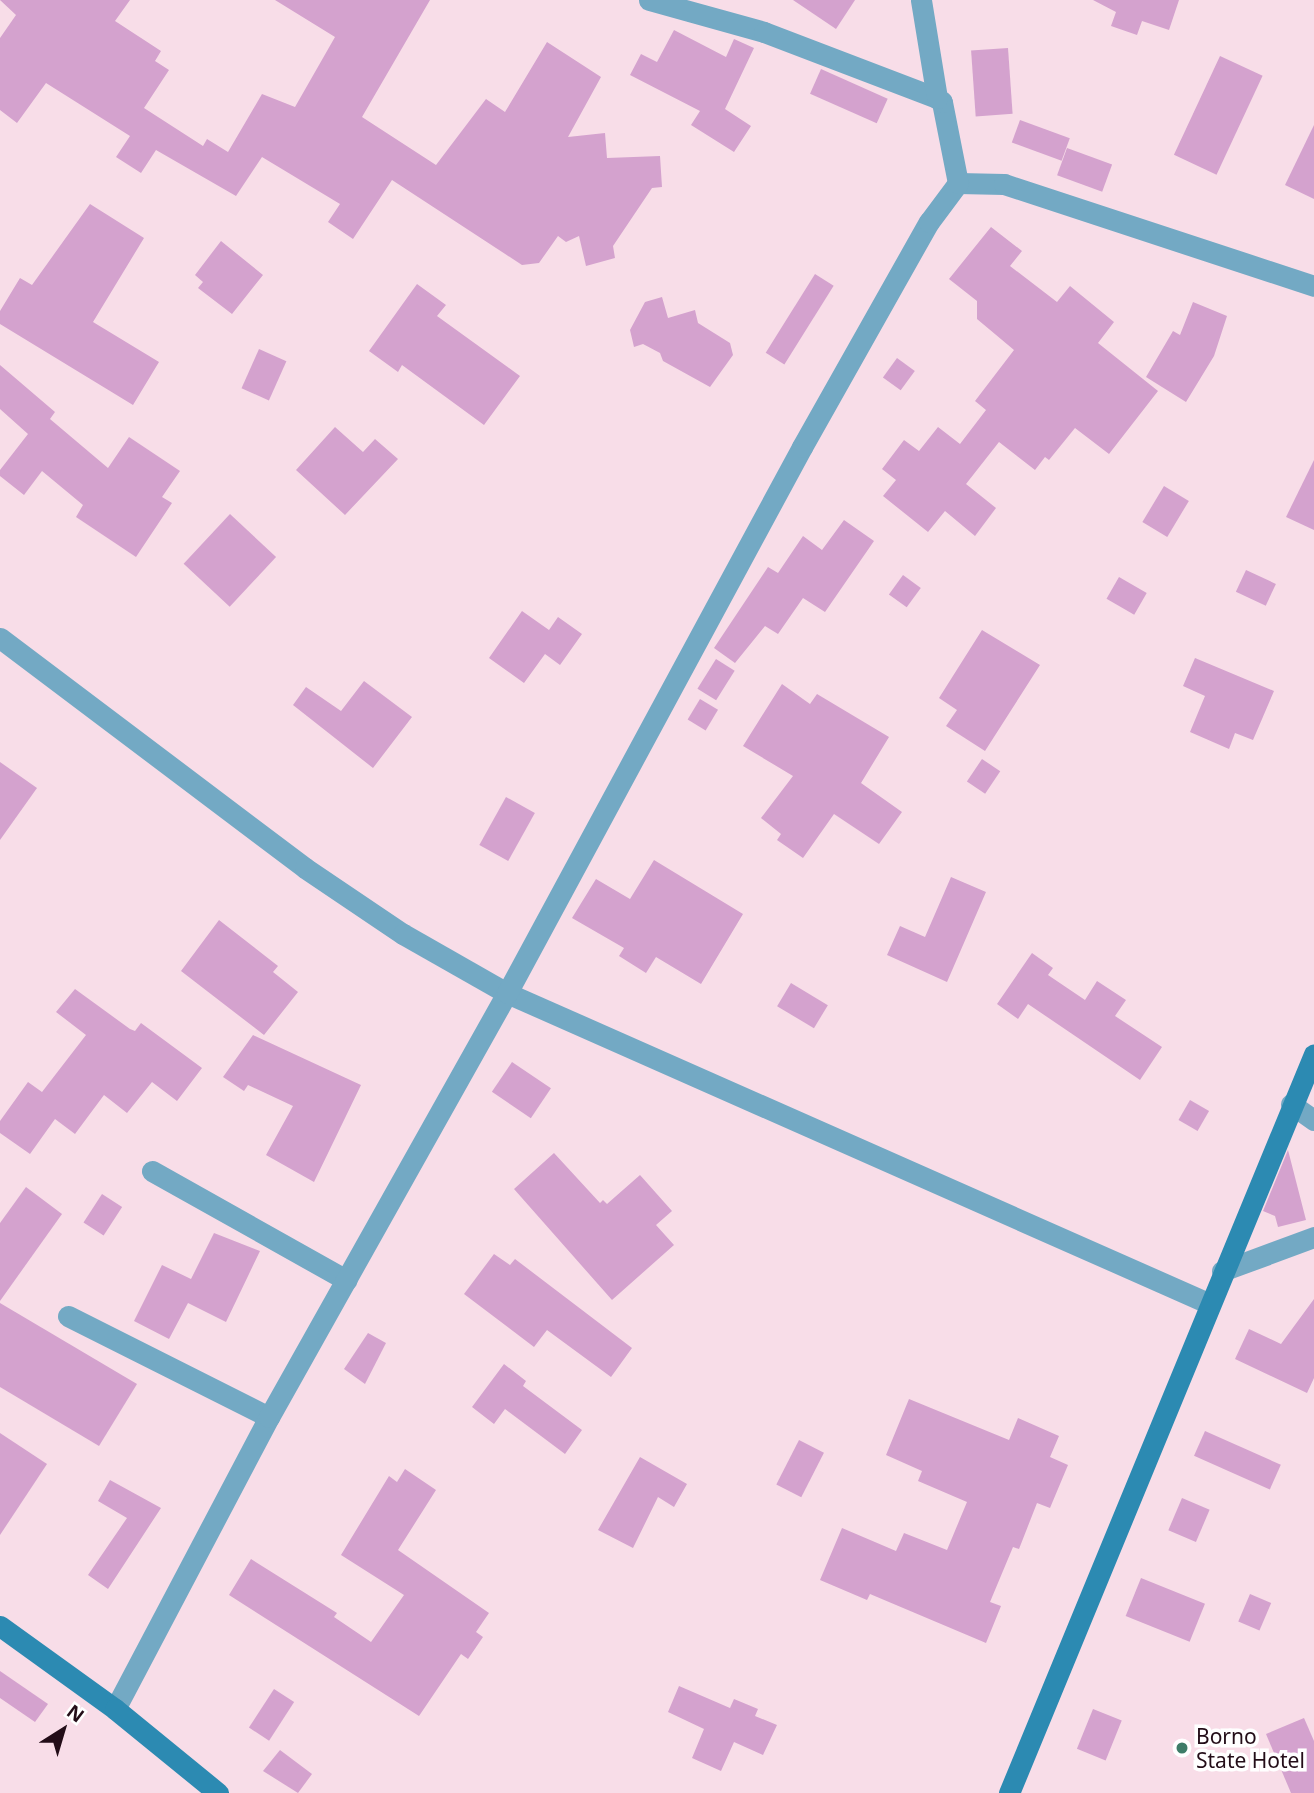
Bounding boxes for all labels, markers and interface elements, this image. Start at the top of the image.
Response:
north arrow [28,1695,98,1765]
text: N [62,1698,90,1728]
place label: Borno State Hotel [1196,1723,1305,1773]
marker: Borno State Hotel [1174,1740,1190,1756]

